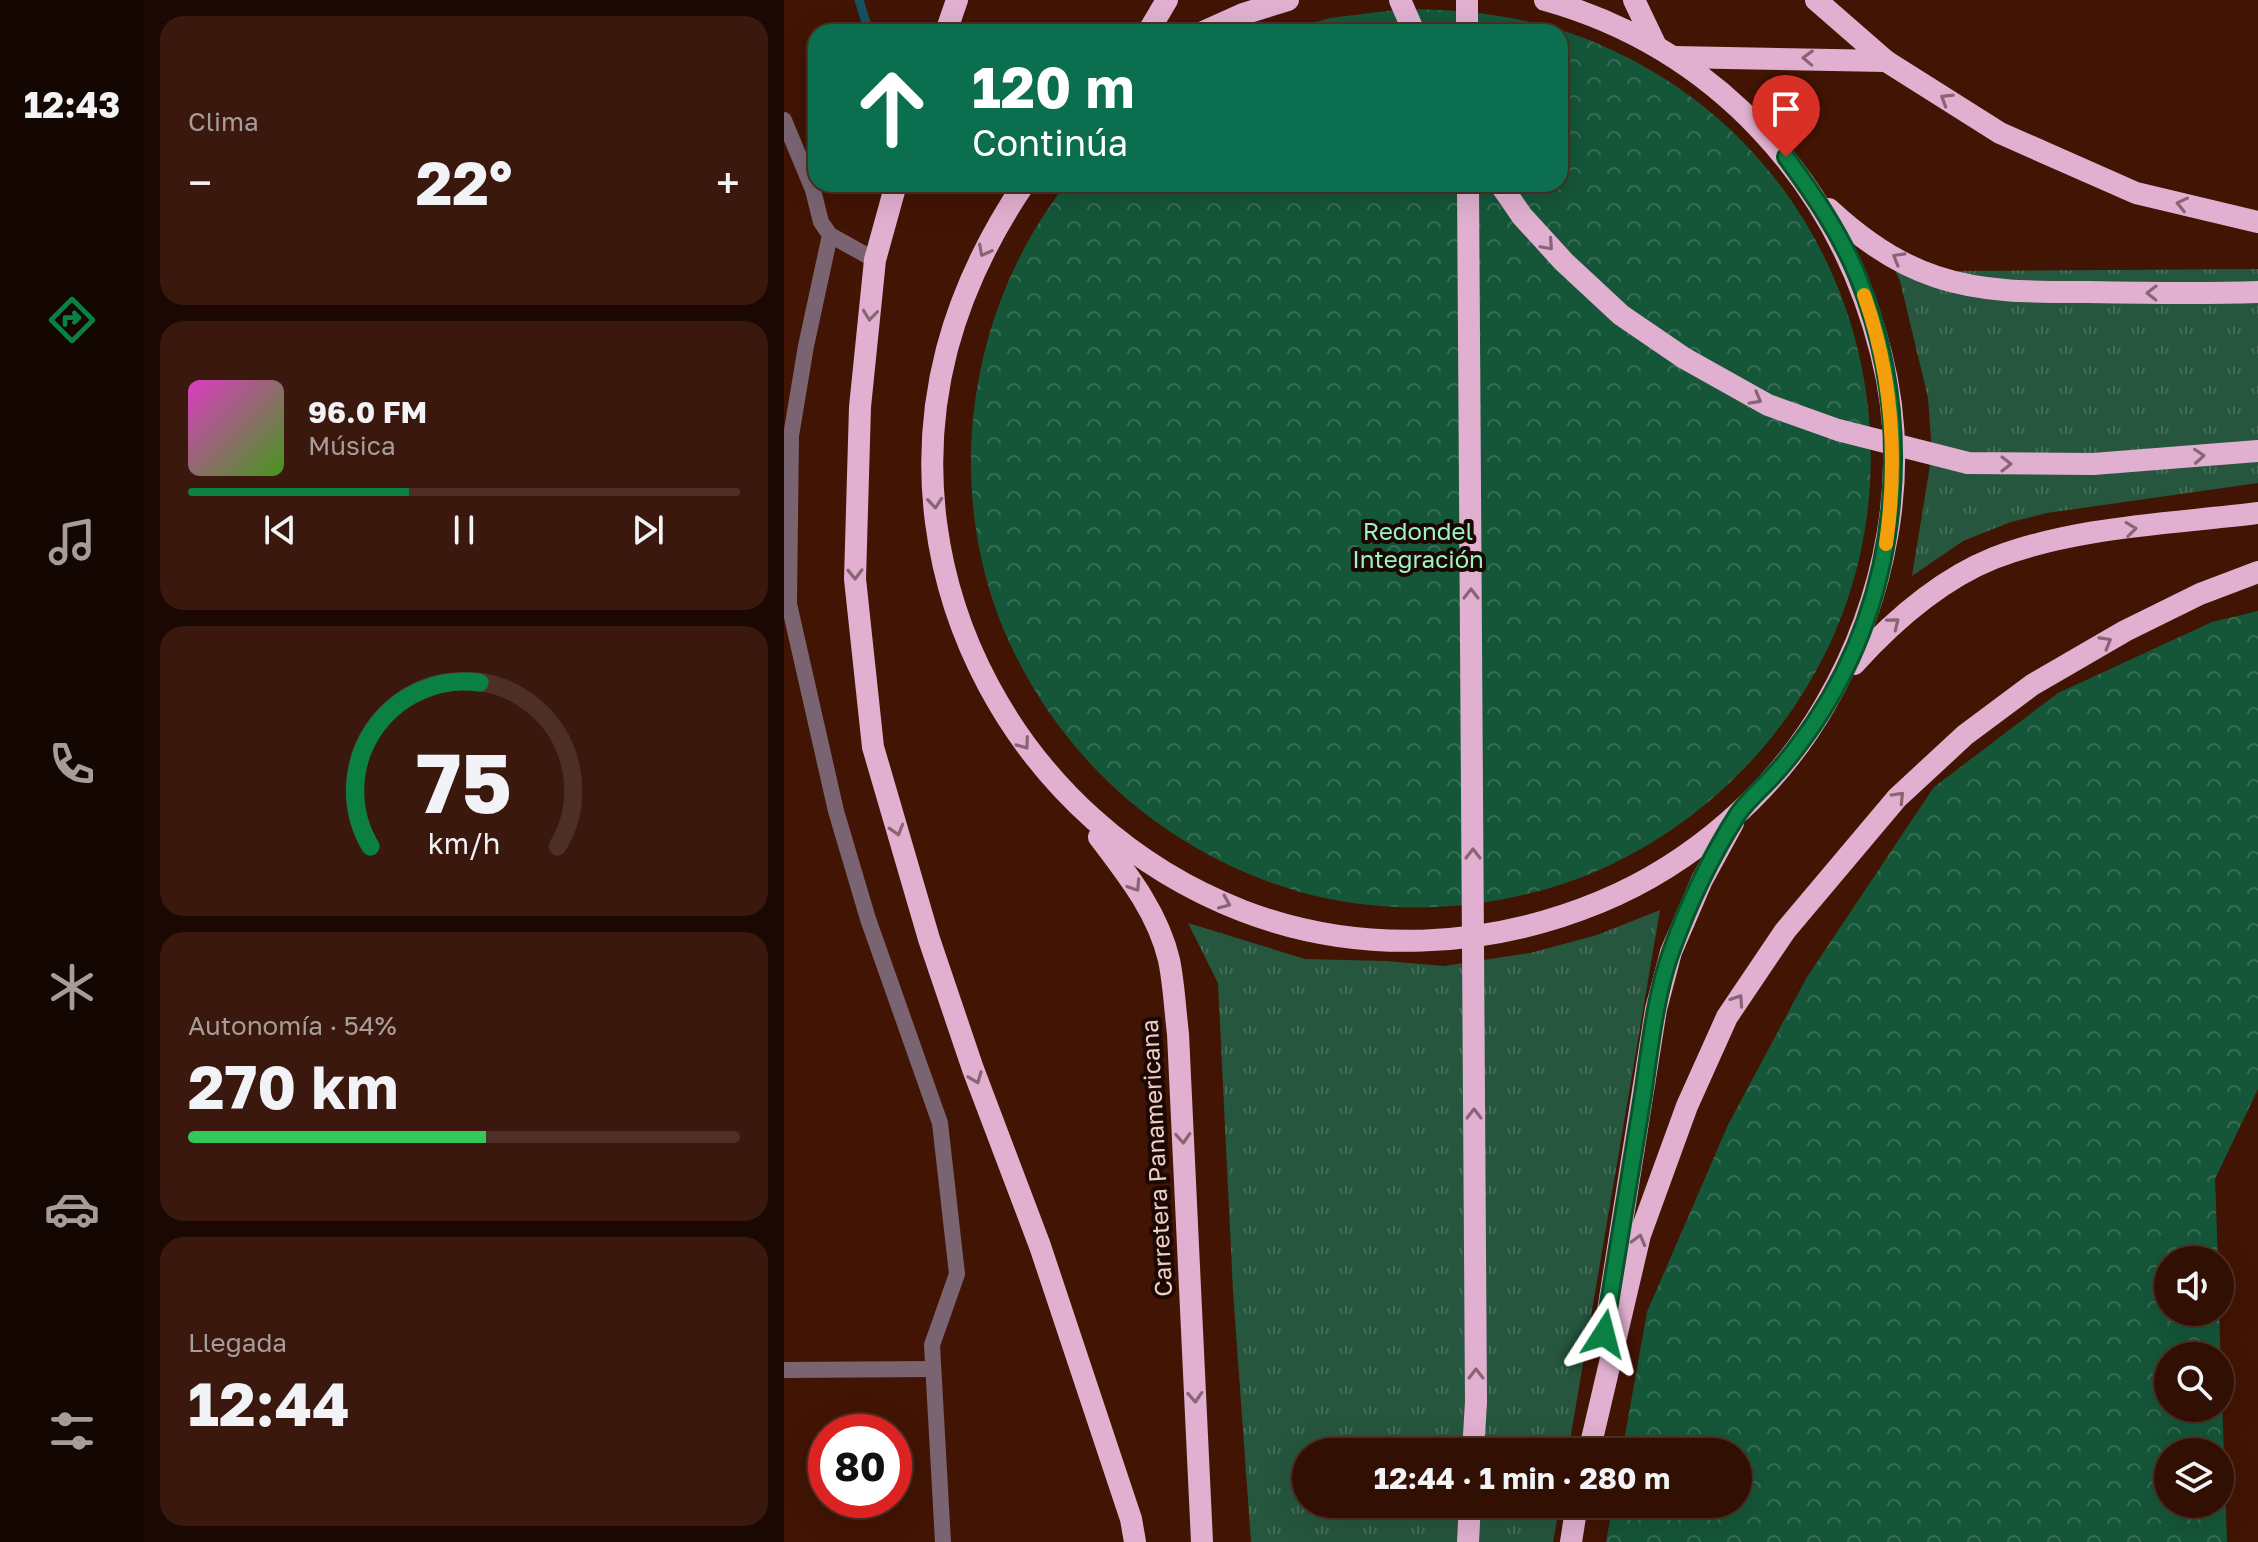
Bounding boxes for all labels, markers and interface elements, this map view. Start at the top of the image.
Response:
one-way arrow [1801,50,1814,67]
text: 120 m [972,53,1134,120]
icon: ahead [840,56,944,160]
pin [1752,75,1820,157]
text: 12:43 [24,83,120,126]
icon: arrive [1764,87,1808,131]
one-way arrow [1940,94,1955,109]
text: Clima [188,106,259,137]
text: Continúa [972,121,1128,164]
text: 22° [416,146,512,218]
text: − [188,156,212,209]
text: + [716,156,740,209]
one-way arrow [2176,196,2190,213]
one-way arrow [1539,236,1553,251]
one-way arrow [978,242,993,257]
one-way arrow [1892,252,1907,268]
one-way arrow [2145,285,2158,302]
icon: directions [44,292,100,348]
one-way arrow [861,309,878,322]
one-way arrow [1748,389,1763,404]
text: 96.0 FM [308,394,427,430]
text: Música [308,430,396,461]
one-way arrow [2193,448,2206,465]
one-way arrow [2000,455,2013,472]
one-way arrow [926,497,943,510]
icon: previous [258,508,302,552]
icon: pause [442,508,486,552]
icon: next [626,508,670,552]
icon: music [44,514,100,570]
park label: Redondel Integración [1352,516,1484,573]
one-way arrow [2124,520,2137,537]
one-way arrow [847,568,864,581]
one-way arrow [1462,587,1480,600]
one-way arrow [1885,619,1900,633]
one-way arrow [2097,636,2112,651]
text: 75 [416,731,512,831]
one-way arrow [1014,735,1029,749]
icon: phone [44,736,100,792]
one-way arrow [1890,792,1904,806]
one-way arrow [888,822,904,836]
text: km/h [428,826,500,860]
one-way arrow [1464,847,1482,860]
one-way arrow [1125,878,1140,892]
one-way arrow [1217,894,1231,910]
icon: climate [44,959,100,1015]
one-way arrow [1728,995,1743,1009]
text: Autonomía · 54% [188,1010,396,1041]
street label: Carretera Panamericana [1134,1019,1177,1298]
text: 270 km [188,1050,399,1122]
one-way arrow [966,1070,983,1084]
one-way arrow [1465,1107,1483,1120]
one-way arrow [1174,1132,1191,1145]
icon: car [44,1181,100,1237]
one-way arrow [1630,1233,1647,1247]
map controls [2154,1246,2234,1518]
button: sound [2154,1246,2234,1326]
position arrow [1562,1292,1646,1376]
text: Llegada [188,1327,287,1358]
button: search [2154,1342,2234,1422]
text: 12:44 [188,1367,350,1439]
one-way arrow [1467,1367,1485,1380]
one-way arrow [1186,1391,1203,1404]
icon: filters [44,1403,100,1459]
speed limit sign: 80 [808,1414,912,1518]
button: layers [2154,1438,2234,1518]
text: 12:44 · 1 min · 280 m [1374,1460,1670,1496]

